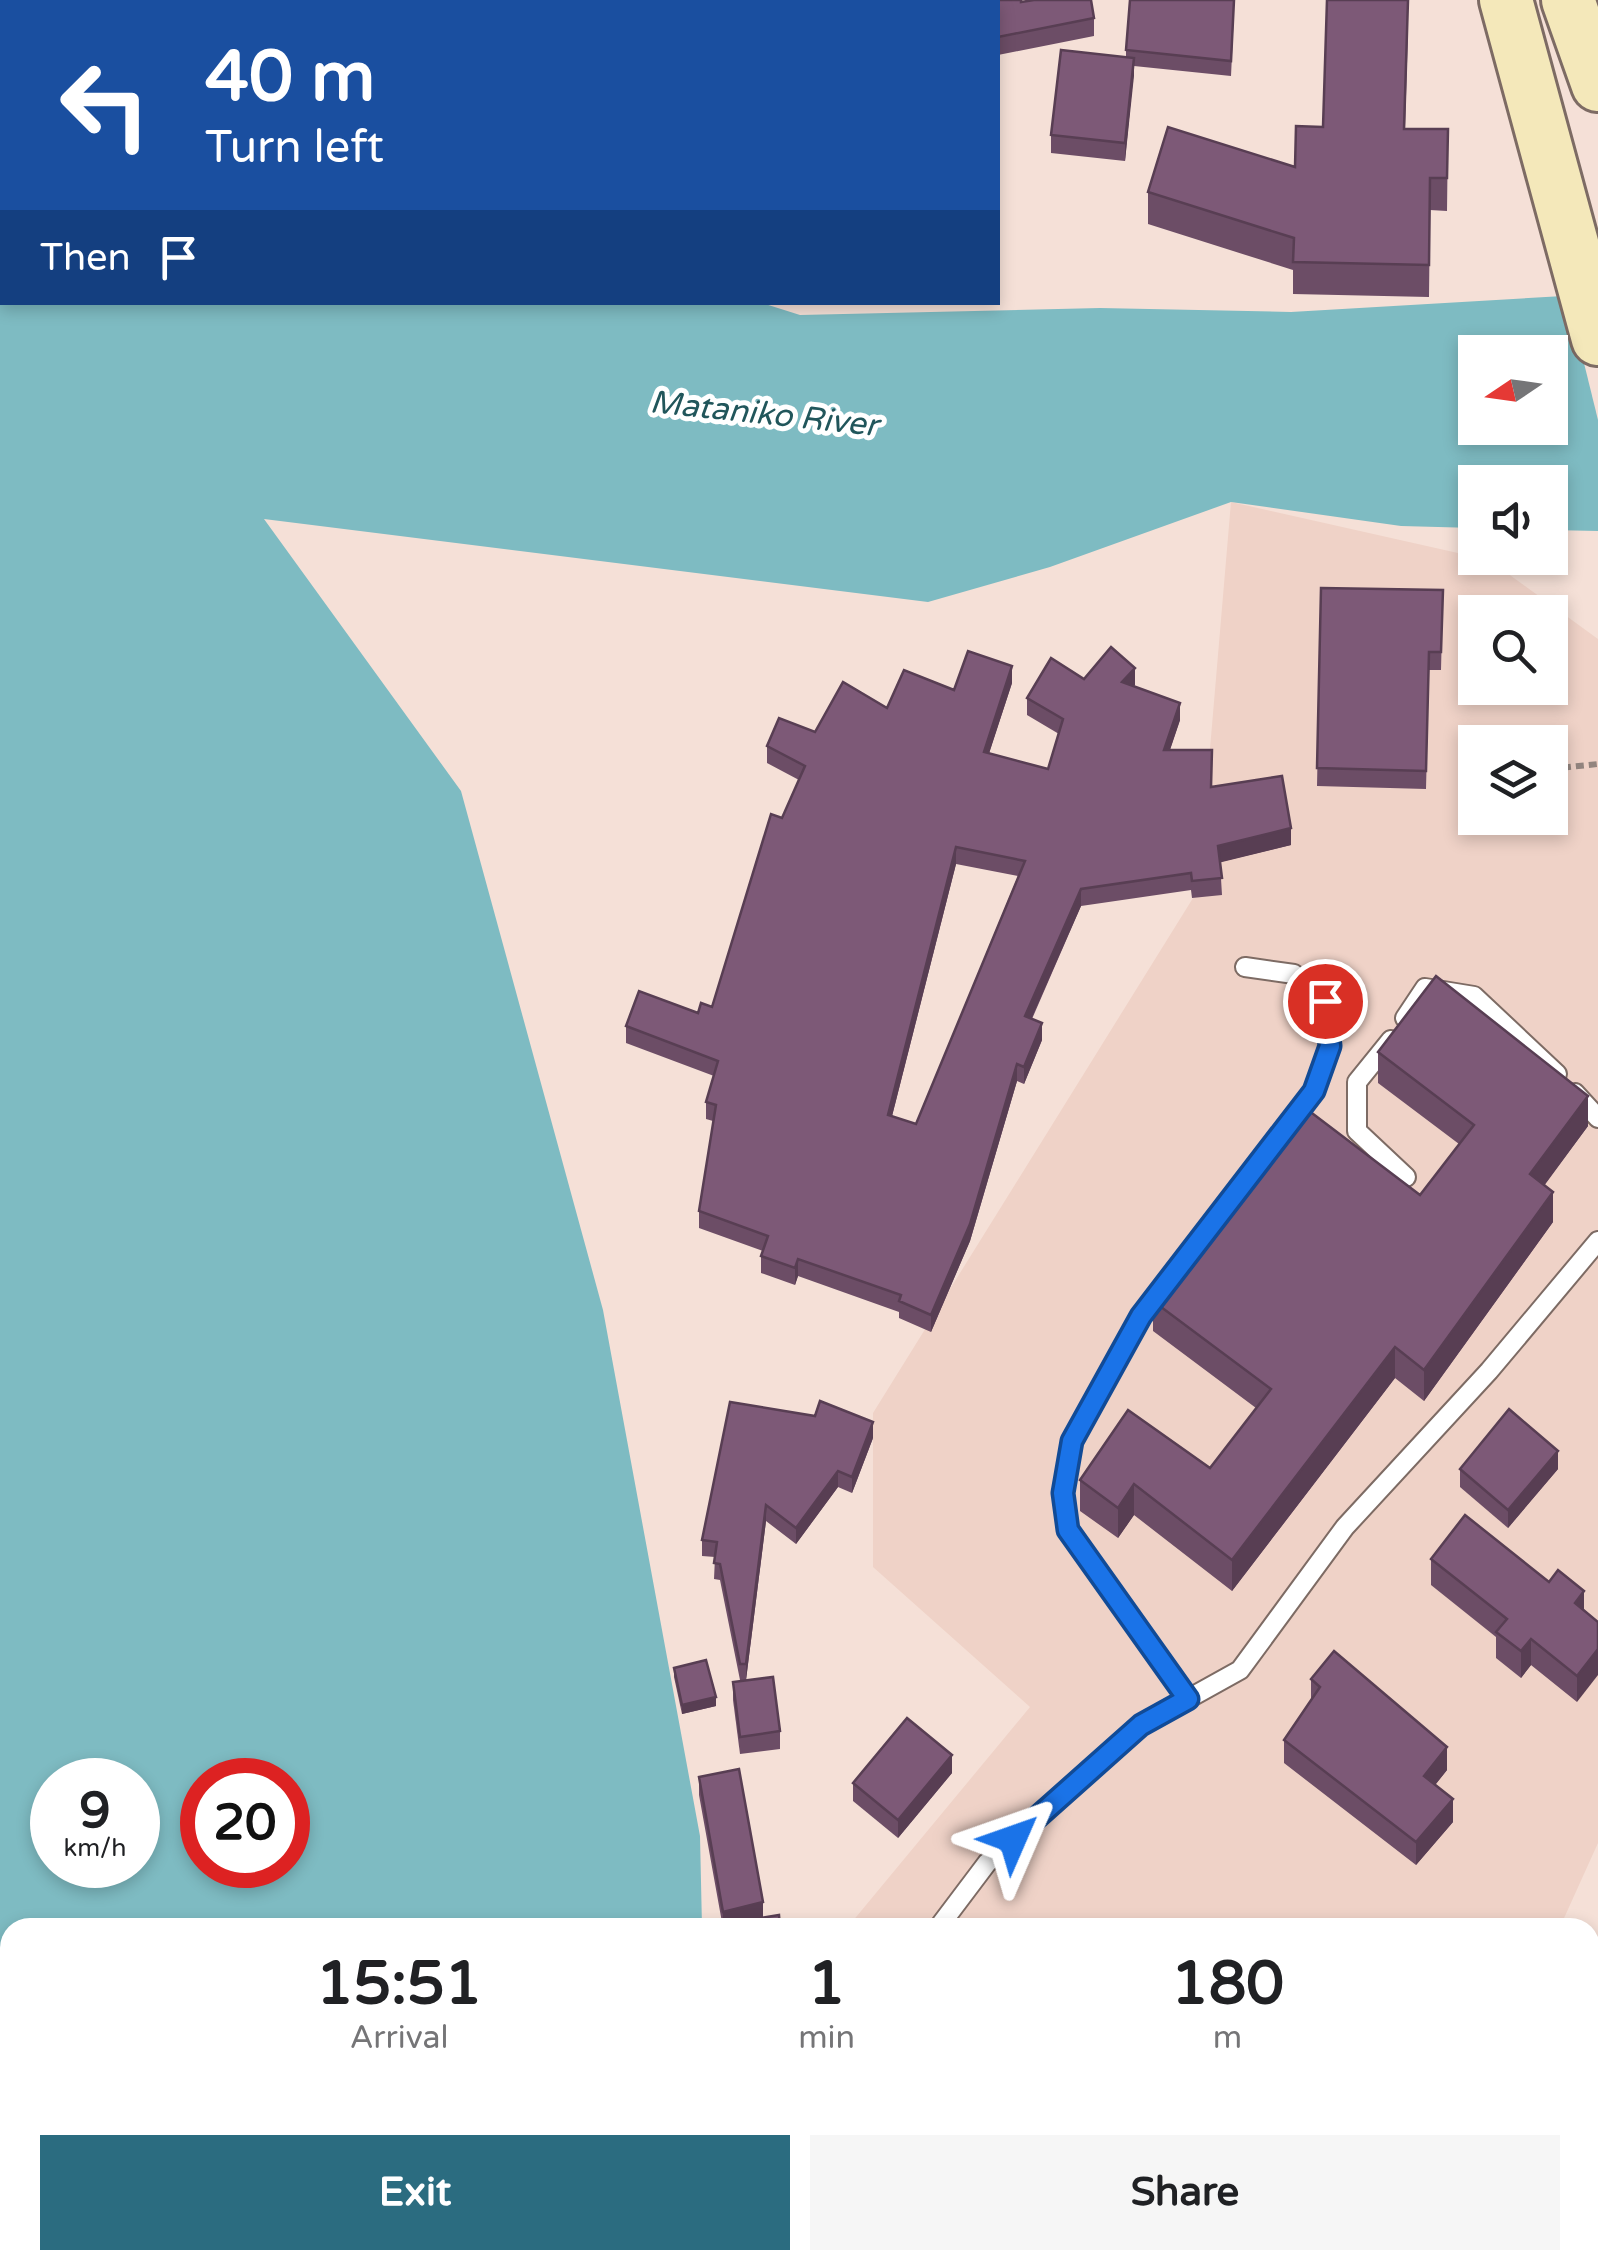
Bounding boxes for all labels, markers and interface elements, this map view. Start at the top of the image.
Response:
text: 40 m [205,36,375,120]
icon: left [40,40,170,170]
text: Turn left [205,121,384,175]
icon: arrive [151,230,206,285]
text: Then [40,235,131,281]
north arrow [1458,335,1568,445]
map controls [1458,335,1568,835]
water label: Mataniko River [648,383,884,445]
button: sound [1458,465,1568,575]
button: search [1458,595,1568,705]
button: layers [1458,725,1568,835]
pin [1283,959,1368,1044]
icon: arrive [1298,974,1353,1029]
speed limit sign: 20 [180,1758,310,1888]
text: 9 [79,1781,111,1841]
position arrow [961,1787,1065,1891]
text: km/h [64,1833,126,1863]
text: 15:51 [316,1948,482,2020]
text: 1 [808,1948,845,2020]
text: 180 [1171,1948,1284,2020]
text: Arrival [350,2019,449,2057]
text: min [798,2019,855,2057]
text: m [1213,2019,1242,2057]
button: Exit [40,2135,790,2250]
button: Share [810,2135,1560,2250]

